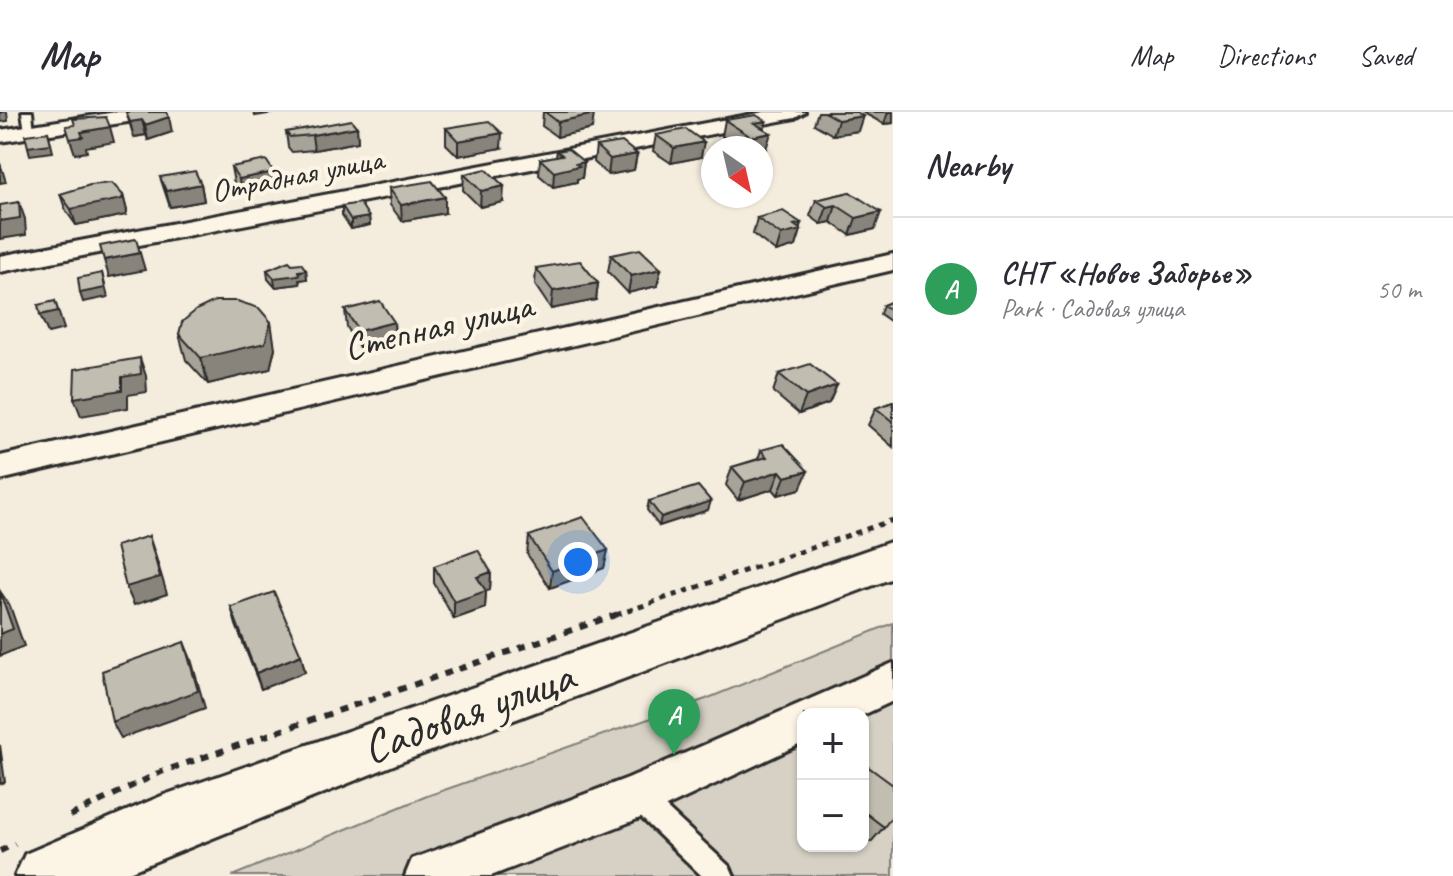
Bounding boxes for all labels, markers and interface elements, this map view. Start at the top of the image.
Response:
text: Map [40,32,99,79]
text: Map [1130,38,1173,73]
text: Directions [1217,38,1315,73]
text: Saved [1359,38,1413,73]
north arrow [701,136,773,208]
street label: Отрадная улица [208,138,389,212]
text: Nearby [925,143,1011,186]
text: СНТ «Новое Заборье» [1001,254,1252,292]
text: A [944,273,958,306]
text: 50 m [1377,273,1421,306]
street label: Степная улица [339,281,540,370]
text: Park · Садовая улица [1001,292,1184,325]
your location [558,542,598,582]
street label: Садовая улица [354,646,584,777]
pin: A [648,689,700,755]
map controls [797,708,869,852]
button: + [797,708,869,780]
button: − [797,780,869,852]

